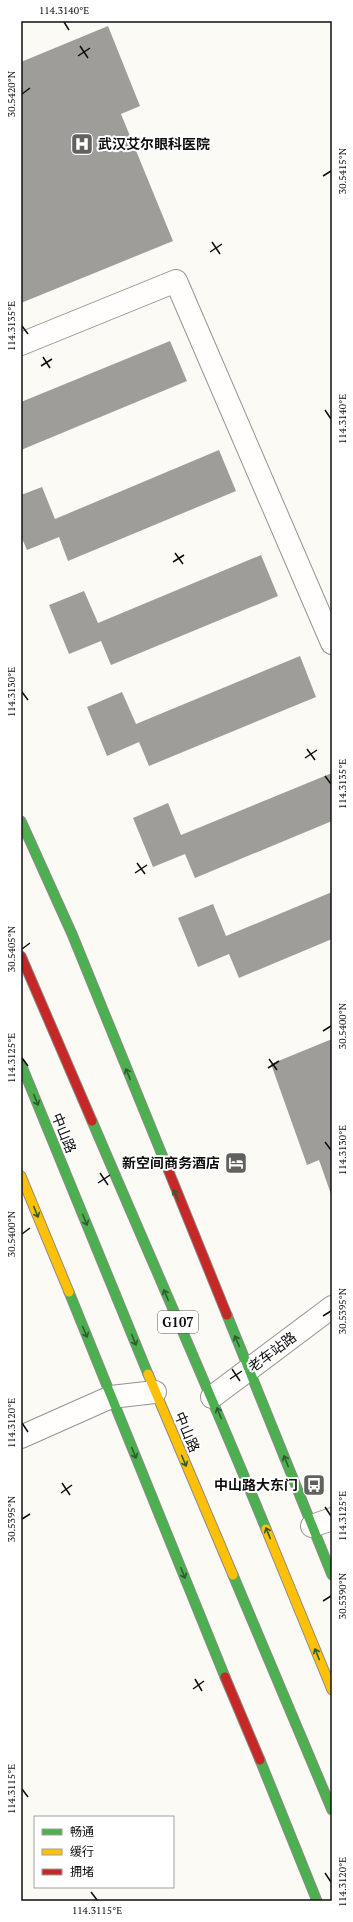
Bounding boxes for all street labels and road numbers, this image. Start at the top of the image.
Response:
street label: 中山路 [48,1110,81,1156]
road number: G107 [158,1311,198,1333]
street label: 老车站路 [244,1327,300,1376]
street label: 中山路 [171,1409,204,1455]

